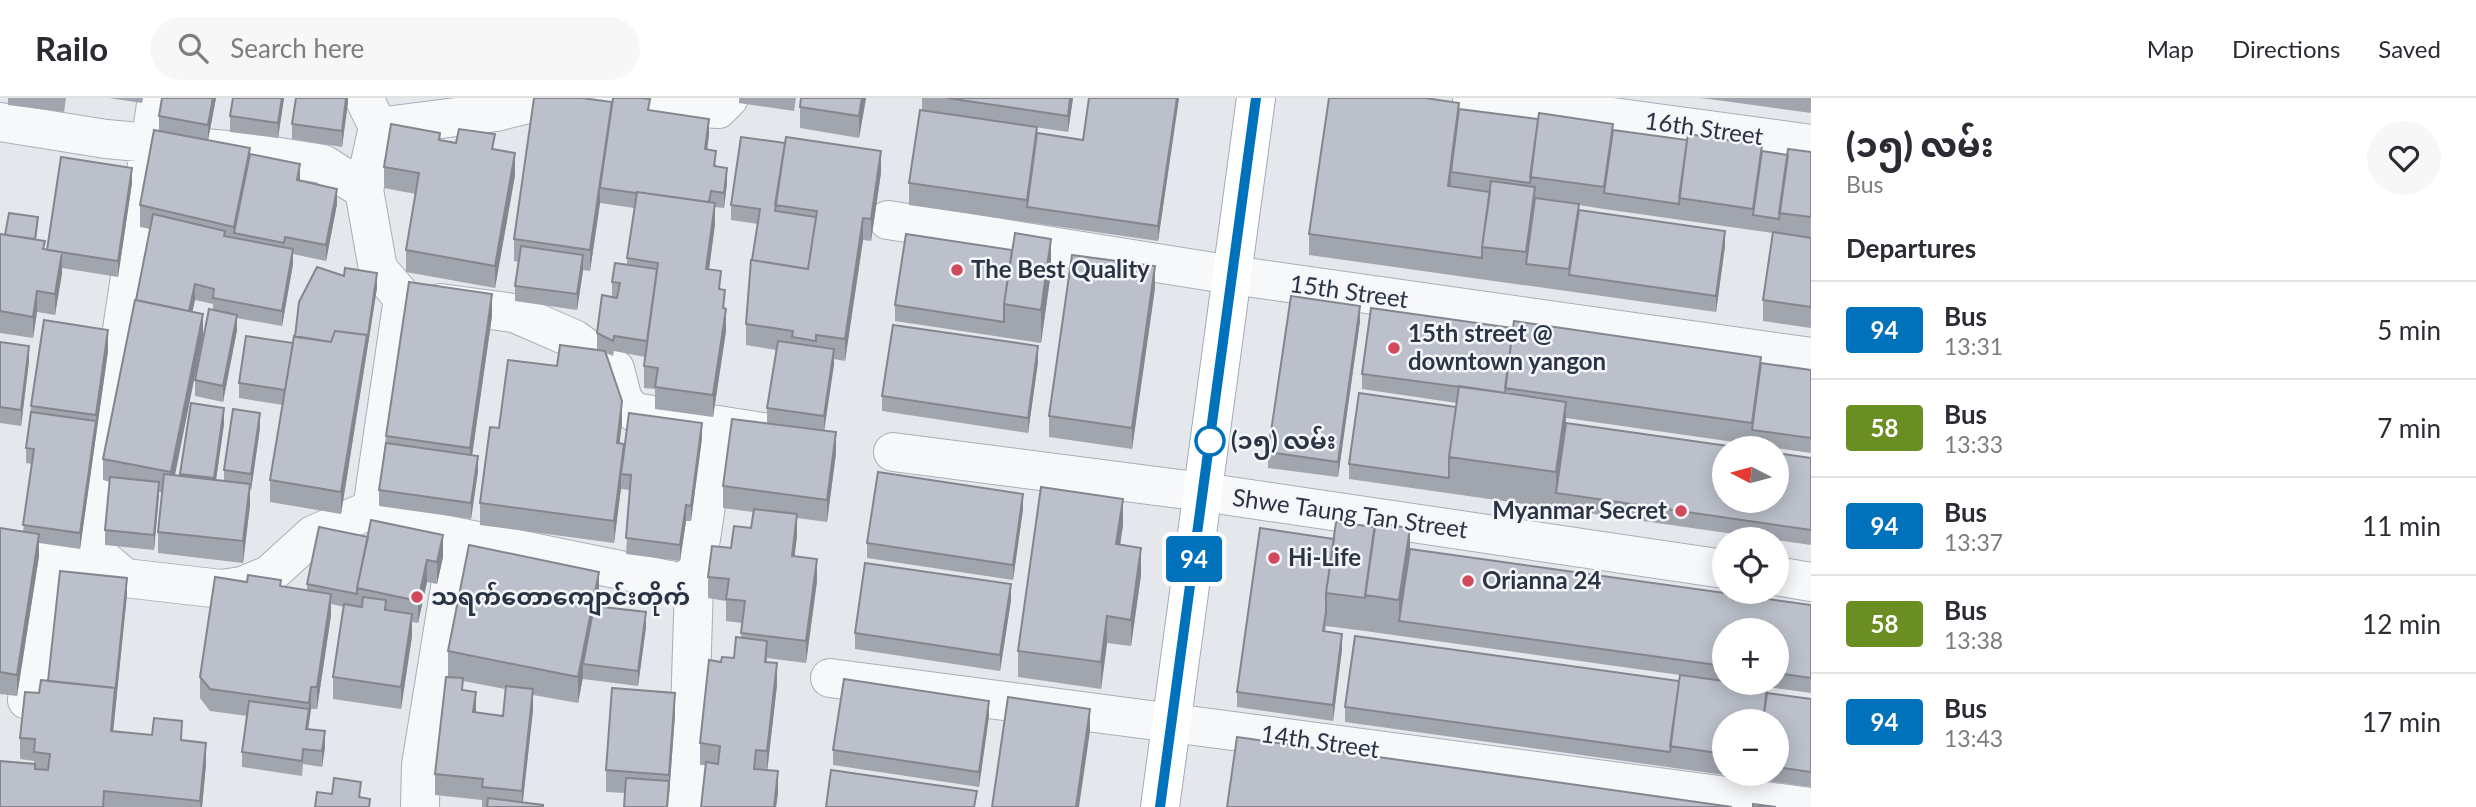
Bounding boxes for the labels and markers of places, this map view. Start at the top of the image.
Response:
place label: The Best Quality [971,254,1150,283]
marker: The Best Quality [949,262,965,278]
place label: 15th street @ downtown yangon [1408,318,1606,375]
marker: 15th street @ downtown yangon [1386,340,1402,356]
place label: (၁၅) လမ်း [1231,425,1336,460]
marker: (၁၅) လမ်း [1195,426,1225,456]
place label: Myanmar Secret [1492,495,1667,524]
marker: Myanmar Secret [1673,503,1689,519]
place label: Hi-Life [1288,542,1361,571]
marker: Hi-Life [1266,550,1282,566]
place label: Orianna 24 [1482,565,1601,594]
marker: Orianna 24 [1460,573,1476,589]
place label: သရက်တောကျောင်းတိုက် [431,581,690,617]
marker: သရက်တောကျောင်းတိုက် [409,589,425,605]

